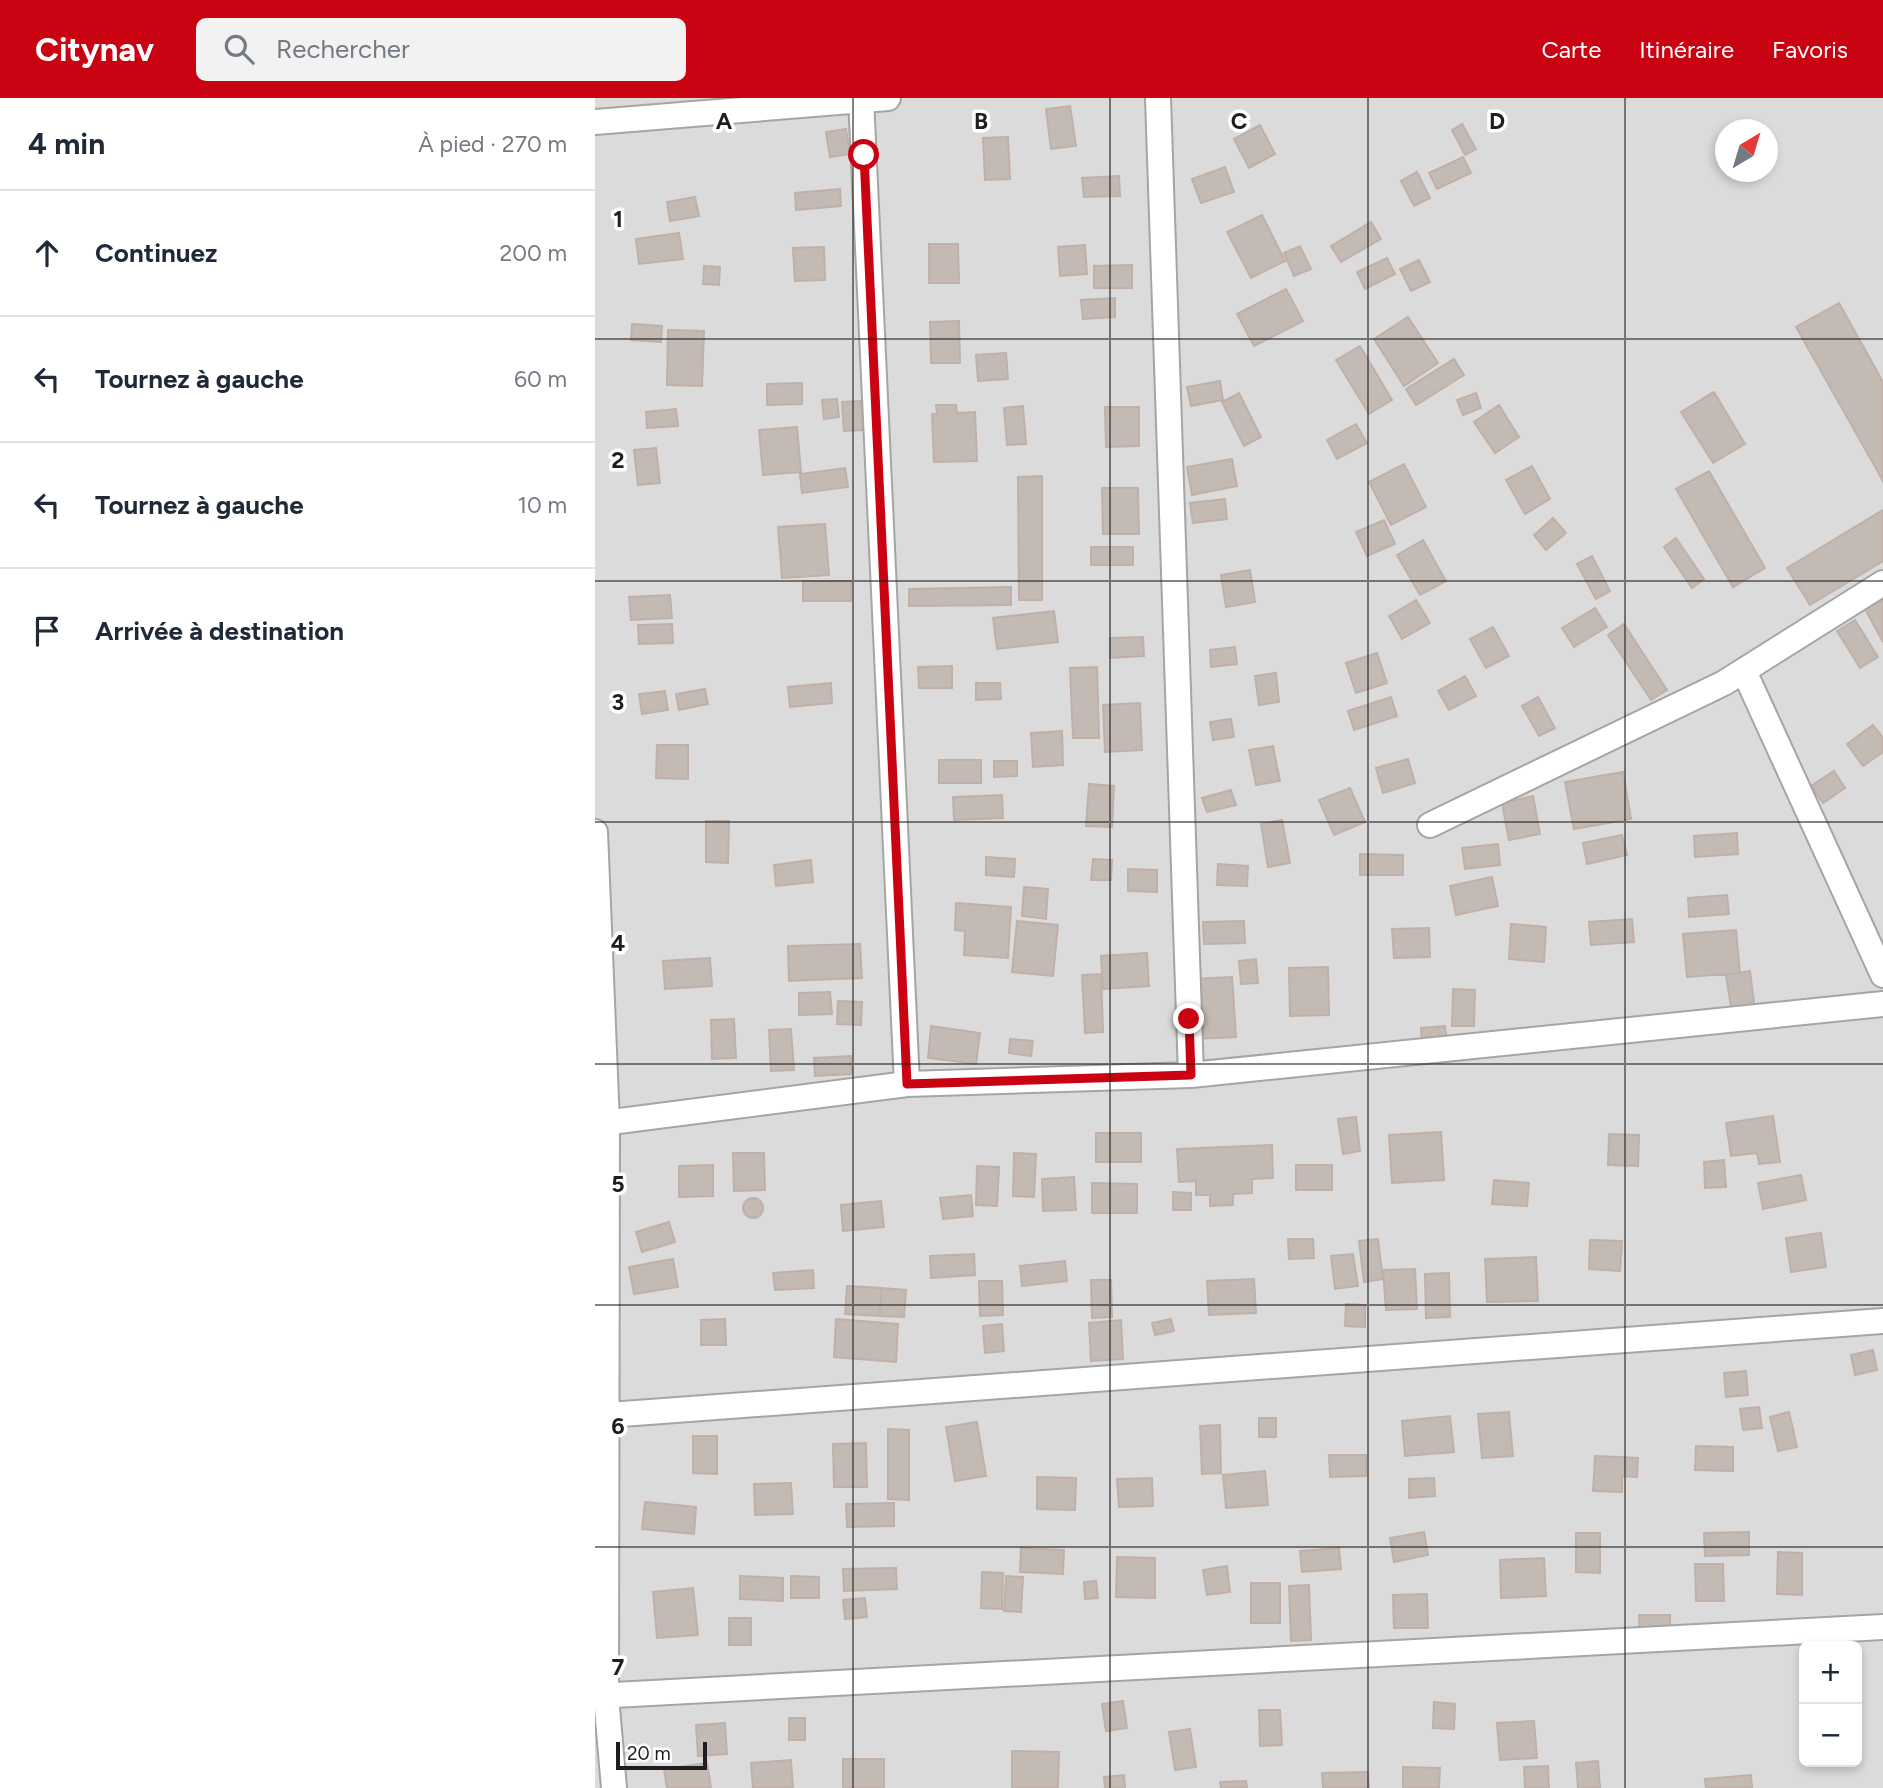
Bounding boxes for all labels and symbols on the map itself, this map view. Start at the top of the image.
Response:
text: A [716,107,733,135]
text: B [974,107,988,135]
text: C [1231,107,1248,135]
text: D [1489,107,1505,135]
north arrow [1715,119,1778,182]
route start [848,139,879,170]
text: 1 [613,205,623,233]
text: 2 [611,446,625,474]
text: 3 [612,688,624,716]
text: 4 [611,929,625,957]
route end [1173,1003,1204,1034]
text: 5 [611,1170,625,1198]
text: 6 [611,1412,625,1440]
text: 7 [612,1653,625,1681]
scale bar [616,1739,707,1771]

